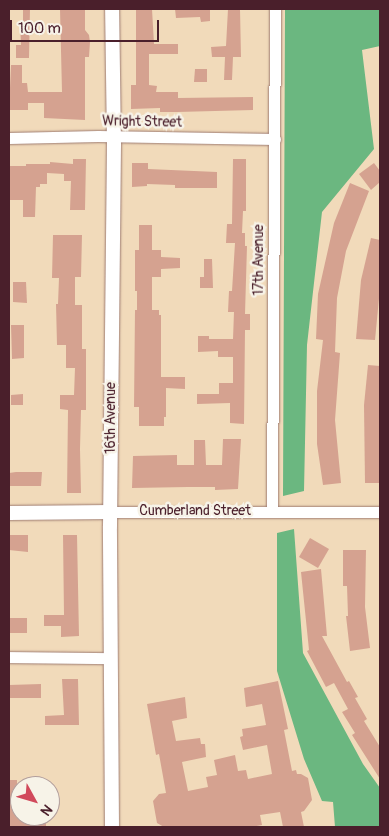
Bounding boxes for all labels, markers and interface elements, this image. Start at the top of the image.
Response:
scale bar [12,10,161,42]
text: 100 m [18,19,61,38]
street label: Wright Street [102,113,182,131]
street label: 17th Avenue [251,224,267,296]
street label: 16th Avenue [103,382,119,454]
street label: Cumberland Street [139,503,251,519]
north arrow [10,776,60,826]
text: N [37,801,56,819]

